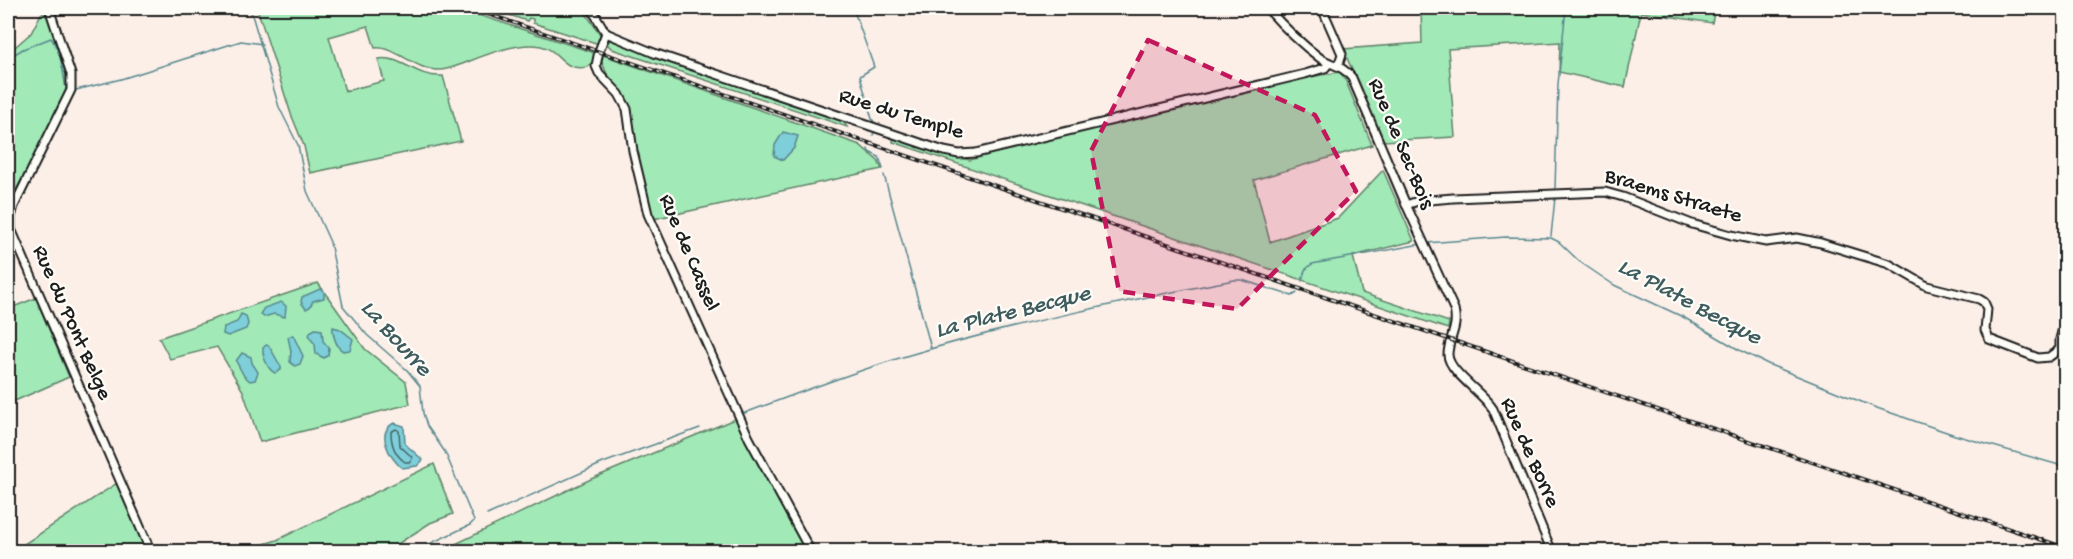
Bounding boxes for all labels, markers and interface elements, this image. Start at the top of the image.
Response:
street label: Rue de Sec-Bois [1361,75,1440,214]
street label: Rue du Temple [835,84,967,147]
street label: Braems Straete [1600,163,1746,230]
street label: Rue de Cassel [652,191,724,315]
street label: Rue du Pont Belge [25,242,117,405]
water label: La Plate Becque [1612,253,1767,354]
water label: La Plate Becque [933,279,1095,346]
water label: La Bourre [353,295,438,385]
street label: Rue de Borre [1493,394,1565,513]

